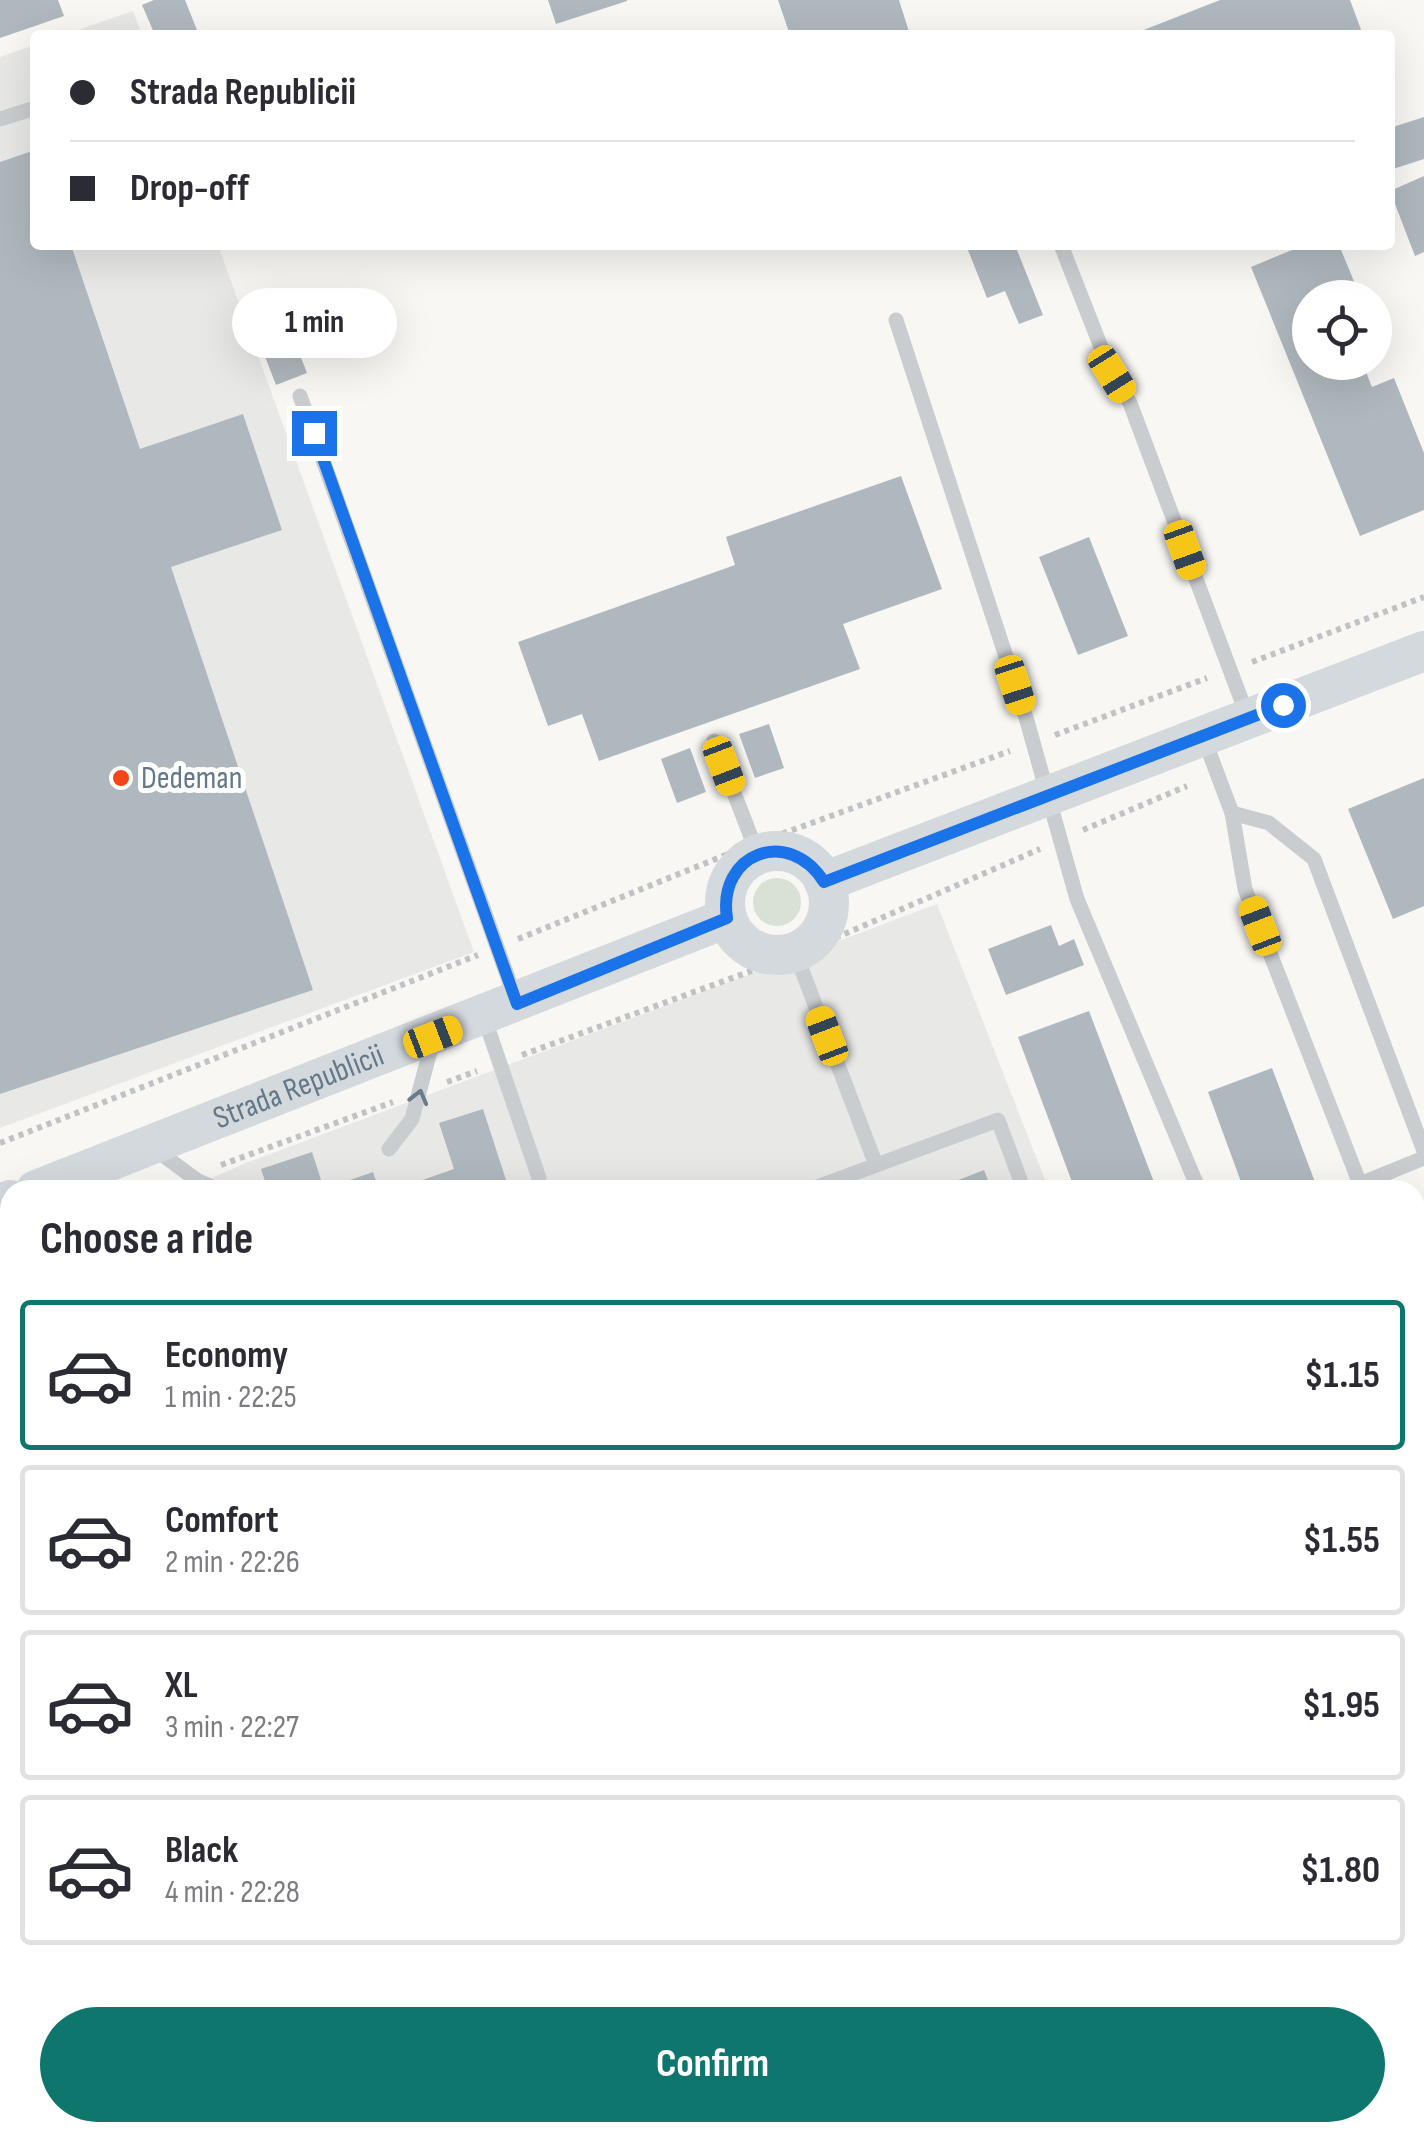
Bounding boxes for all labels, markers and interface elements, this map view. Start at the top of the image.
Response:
text: Strada Republicii [130,70,356,115]
text: Drop-off [130,166,249,211]
map controls [1292,280,1392,380]
button: locate [1292,280,1392,380]
callout: 1 min [232,288,396,358]
text: 1 min [285,303,344,342]
car [1083,341,1141,407]
route end [292,411,337,456]
car [1161,517,1209,583]
car [991,652,1039,718]
route start [1261,683,1306,728]
car [699,733,749,799]
place label: Dedeman [141,759,242,798]
marker: Dedeman [110,767,132,789]
car [1235,893,1285,959]
car [802,1003,852,1069]
car [400,1012,466,1062]
street label: Strada Republicii [208,1036,389,1138]
one-way arrow [407,1089,428,1106]
text: Choose a ride [40,1212,253,1267]
icon: car [45,1330,135,1420]
text: Economy [165,1333,288,1378]
text: $1.15 [1304,1353,1380,1398]
text: 1 min · 22:25 [165,1378,297,1417]
icon: car [45,1495,135,1585]
text: Comfort [165,1498,279,1543]
text: $1.55 [1303,1518,1380,1563]
text: 2 min · 22:26 [165,1543,300,1582]
icon: car [45,1660,135,1750]
text: XL [165,1663,198,1708]
text: $1.95 [1302,1683,1380,1728]
text: 3 min · 22:27 [165,1708,299,1747]
icon: car [45,1825,135,1915]
text: Black [165,1828,238,1873]
text: $1.80 [1300,1848,1380,1893]
text: 4 min · 22:28 [165,1873,300,1912]
button: Confirm [40,2007,1385,2122]

